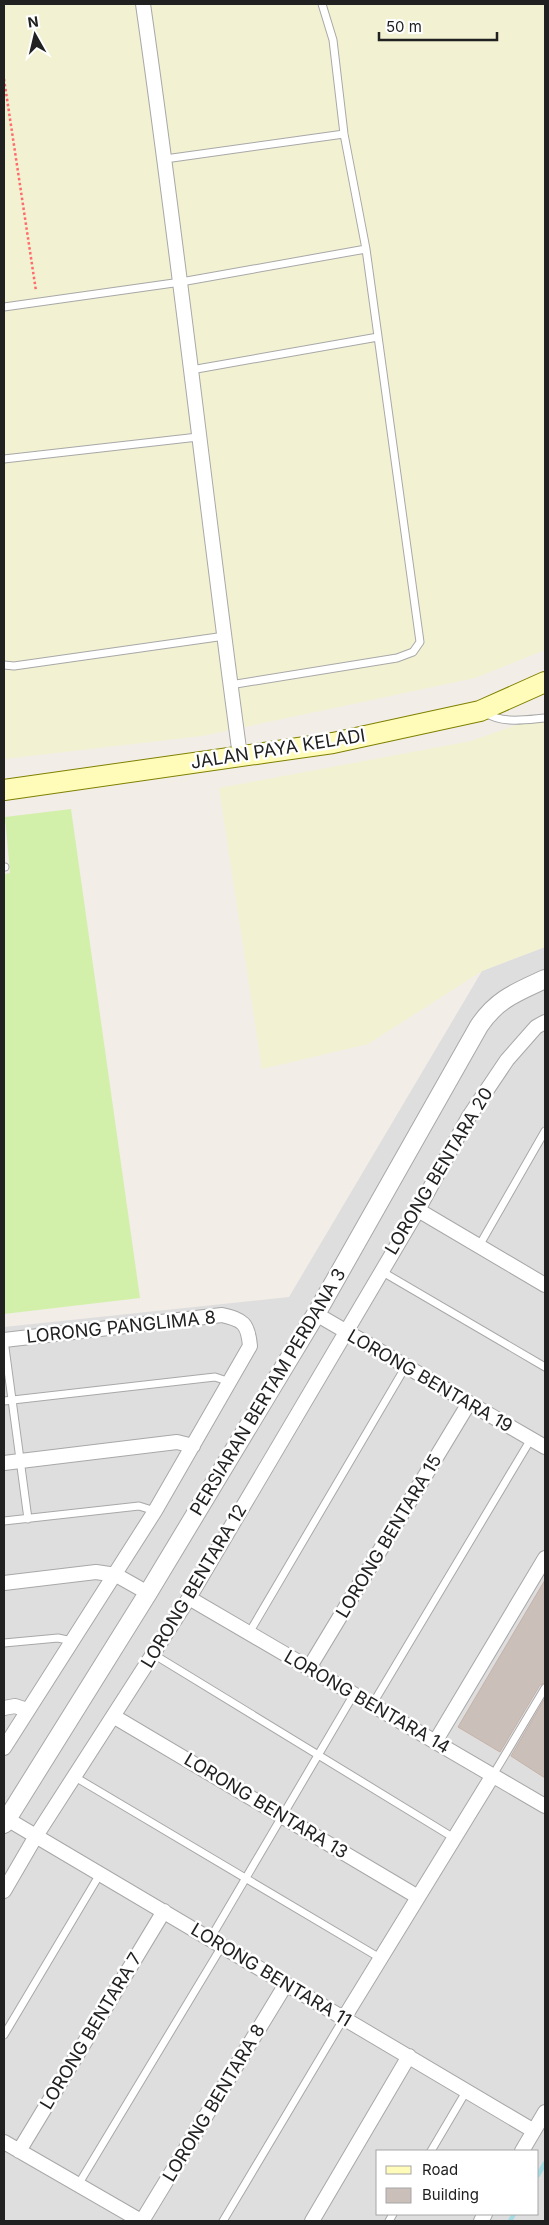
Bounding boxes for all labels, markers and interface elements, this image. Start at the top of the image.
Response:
north arrow [10,10,60,60]
scale bar [379,10,496,42]
text: N [27,12,40,31]
text: 50 m [386,17,422,36]
street label: JALAN PAYA KELADI [189,724,367,773]
street label: LORONG BENTARA 20 [380,1084,497,1258]
street label: PERSIARAN BERTAM PERDANA 3 [185,1265,350,1519]
street label: LORONG PANGLIMA 8 [25,1306,217,1347]
street label: LORONG BENTARA 19 [344,1325,517,1436]
street label: LORONG BENTARA 15 [331,1450,446,1621]
street label: LORONG BENTARA 12 [136,1500,251,1671]
street label: LORONG BENTARA 14 [281,1646,454,1758]
street label: LORONG BENTARA 13 [181,1748,352,1863]
street label: LORONG BENTARA 11 [187,1918,355,2031]
street label: LORONG BENTARA 7 [36,1949,146,2113]
street label: LORONG BENTARA 8 [158,2020,269,2185]
legend [376,2150,539,2215]
text: Road [422,2160,458,2179]
text: Building [422,2185,479,2204]

